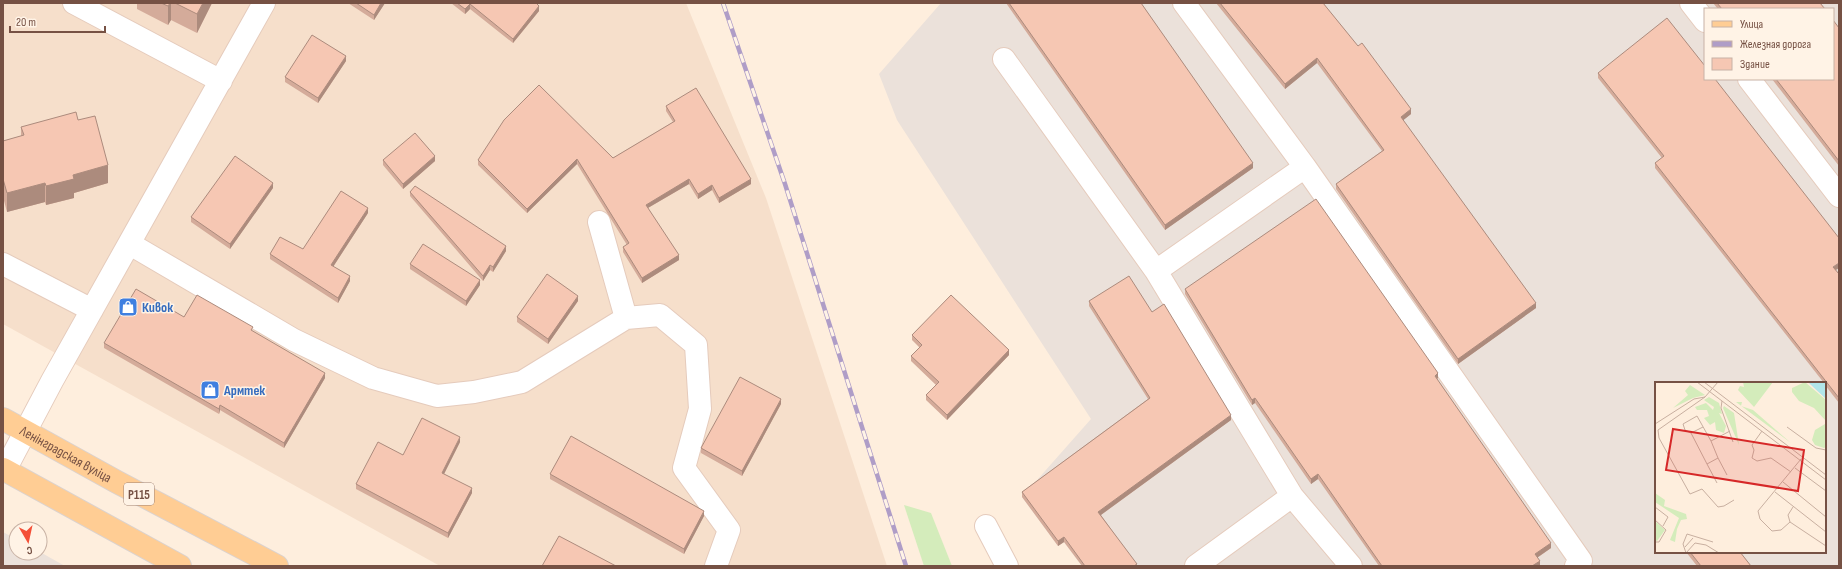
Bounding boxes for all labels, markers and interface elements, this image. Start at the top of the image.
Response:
scale bar [10,8,105,34]
legend [1704,8,1834,80]
text: 20 m [16,15,36,30]
text: Улица [1740,17,1764,32]
text: Железная дорога [1740,37,1812,52]
text: Здание [1740,57,1770,72]
shop icon: Кивок [117,296,139,318]
place label: Кивок [142,299,173,316]
shop icon: Армтек [199,379,221,401]
place label: Армтек [223,382,265,399]
inset map [1655,382,1826,553]
street label: Ленінградская вуліца [16,422,115,486]
road number: Р115 [124,483,154,505]
north arrow [8,521,48,561]
text: С [25,544,33,557]

